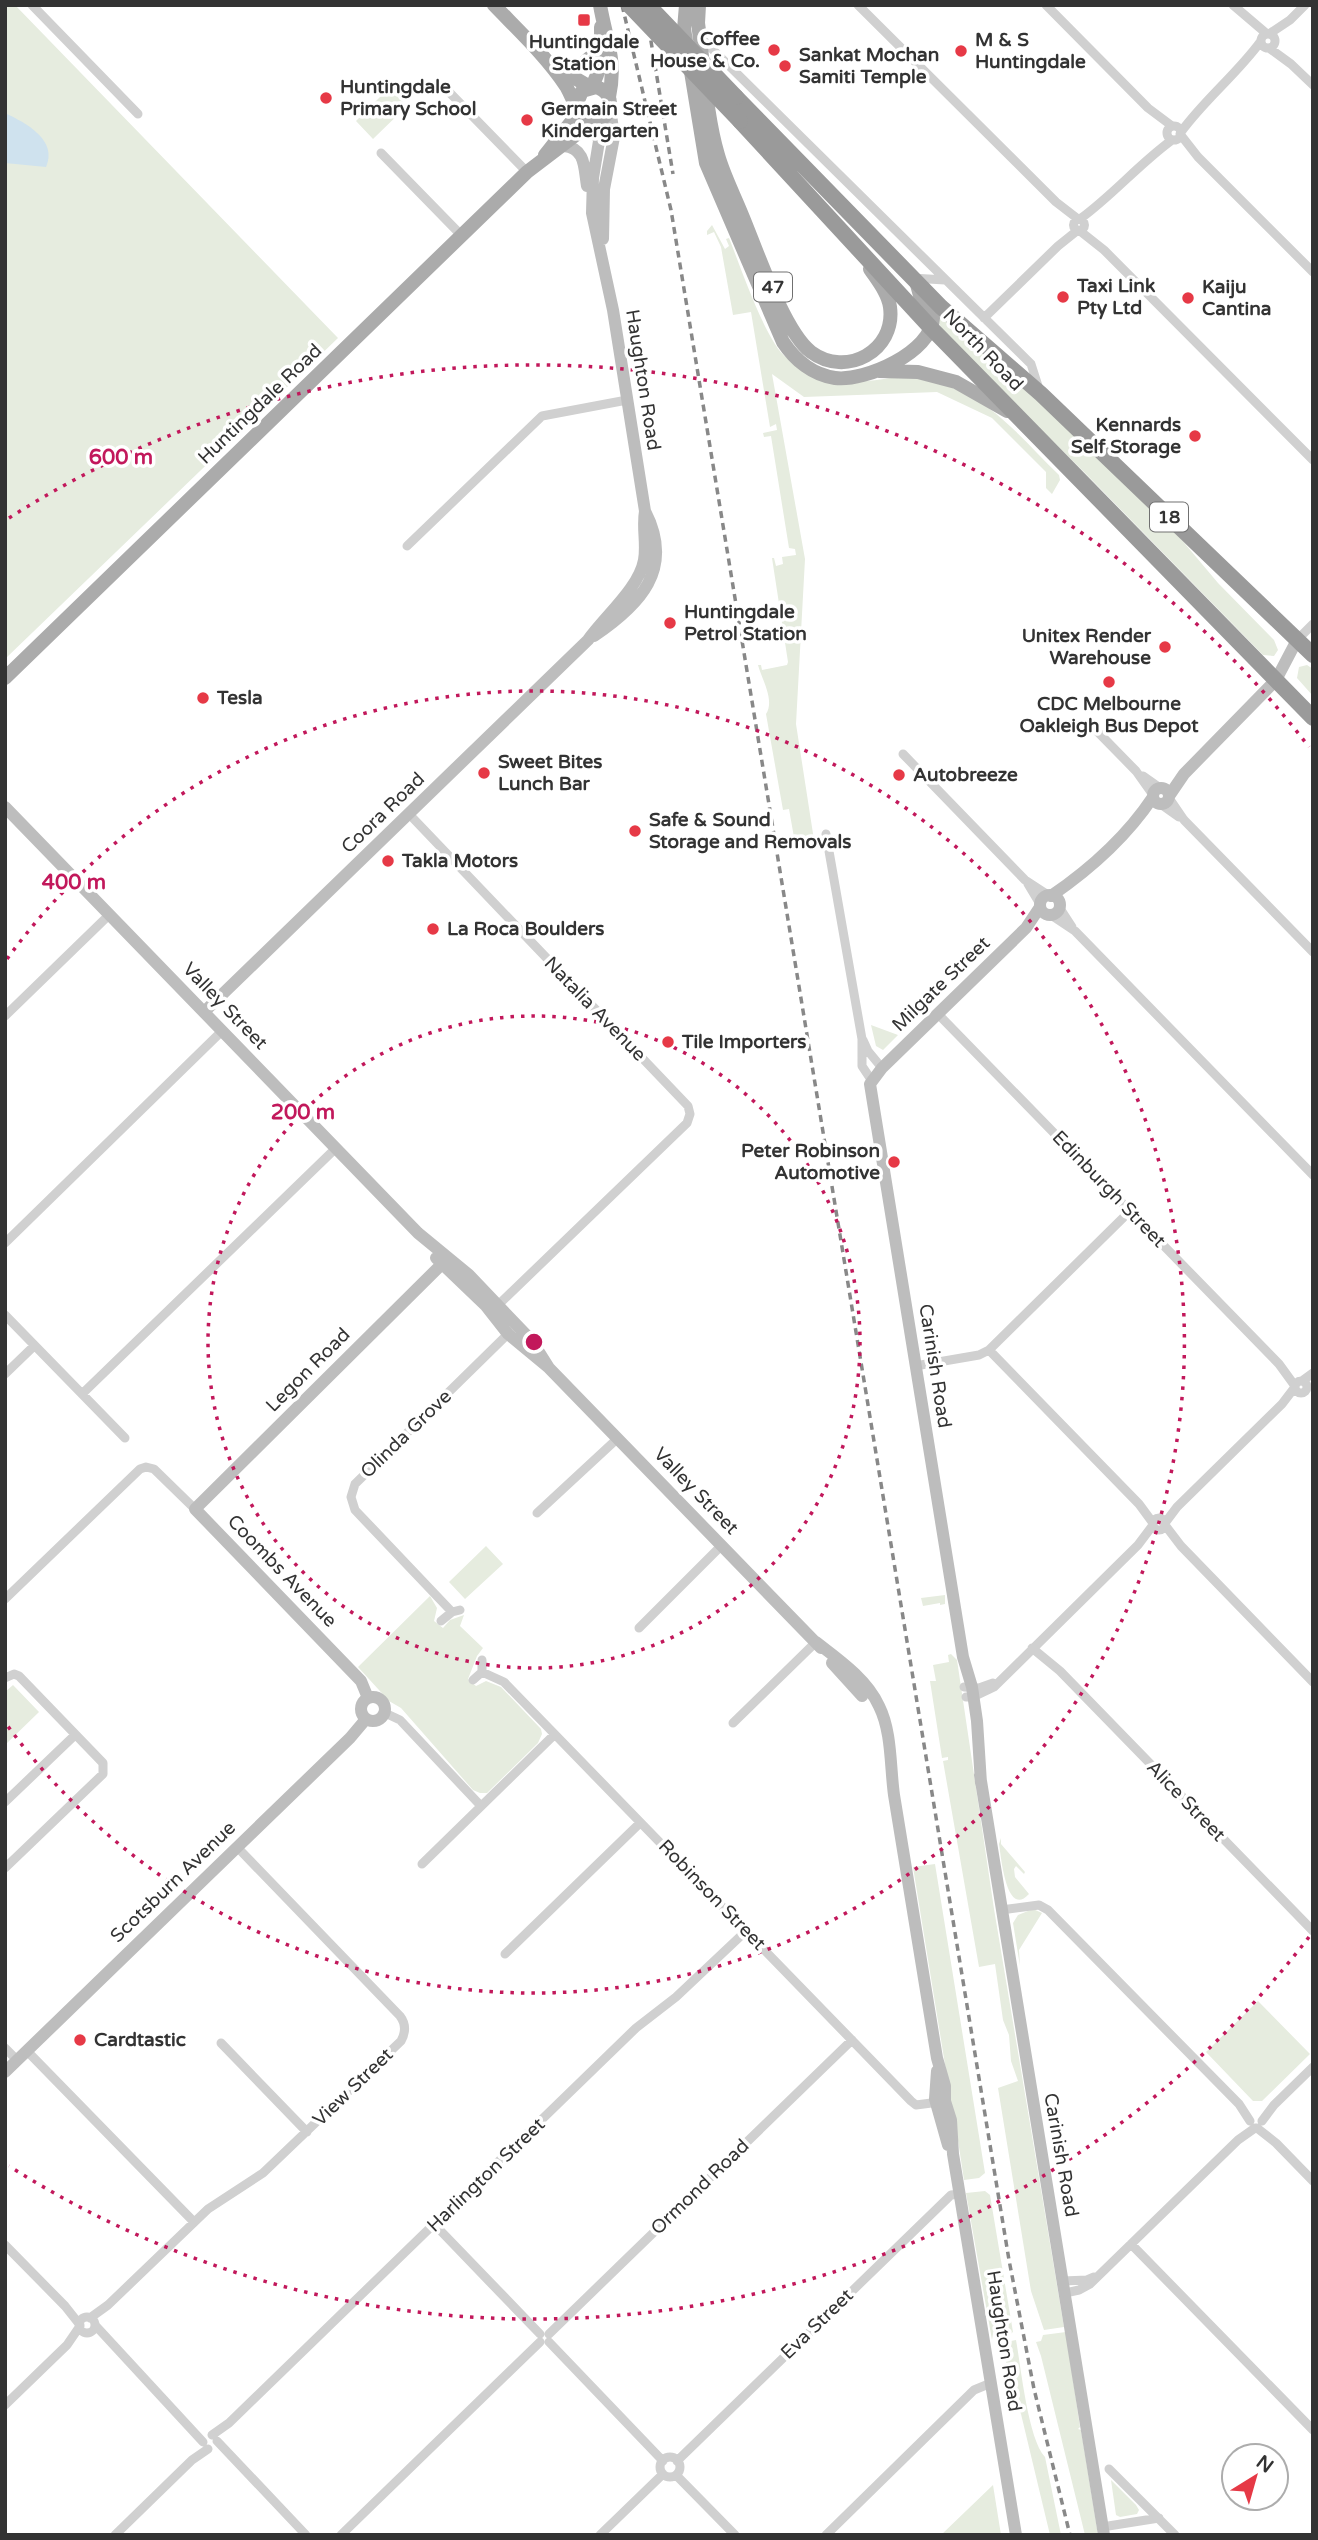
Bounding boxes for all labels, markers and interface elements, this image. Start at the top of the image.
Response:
marker: Huntingdale Station [576,12,592,28]
place label: Coffee House & Co. [650,28,760,72]
place label: M & S Huntingdale [975,29,1086,74]
place label: Huntingdale Station [529,31,640,75]
marker: Coffee House & Co. [766,42,782,58]
marker: M & S Huntingdale [953,43,969,59]
place label: Sankat Mochan Samiti Temple [799,44,939,89]
marker: Sankat Mochan Samiti Temple [777,58,793,74]
place label: Huntingdale Primary School [340,76,476,121]
marker: Huntingdale Primary School [318,90,334,106]
place label: Germain Street Kindergarten [541,98,678,143]
marker: Germain Street Kindergarten [519,112,535,128]
road number: 47 [754,272,792,302]
place label: Taxi Link Pty Ltd [1076,275,1156,320]
place label: Kaiju Cantina [1202,276,1271,320]
marker: Taxi Link Pty Ltd [1055,289,1071,305]
marker: Kaiju Cantina [1180,290,1196,306]
street label: North Road [938,304,1028,396]
street label: Haughton Road [621,308,665,452]
street label: Huntingdale Road [194,339,326,469]
place label: Kennards Self Storage [1071,414,1181,459]
marker: Kennards Self Storage [1187,428,1203,444]
text: 600 m [89,445,153,470]
road number: 18 [1150,503,1188,532]
place label: Huntingdale Petrol Station [684,601,807,645]
marker: Huntingdale Petrol Station [662,615,678,631]
place label: Unitex Render Warehouse [1022,625,1152,669]
marker: Unitex Render Warehouse [1157,639,1173,655]
marker: CDC Melbourne Oakleigh Bus Depot [1101,674,1117,690]
place label: Tesla [216,687,263,709]
marker: Tesla [195,690,211,706]
place label: CDC Melbourne Oakleigh Bus Depot [1019,693,1199,738]
place label: Sweet Bites Lunch Bar [498,751,602,795]
place label: Autobreeze [913,764,1018,786]
marker: Sweet Bites Lunch Bar [476,765,492,781]
marker: Autobreeze [891,767,907,783]
street label: Coora Road [337,768,429,858]
place label: Safe & Sound Storage and Removals [649,809,851,854]
marker: Safe & Sound Storage and Removals [627,823,643,839]
place label: Takla Motors [401,850,518,872]
marker: Takla Motors [380,853,396,869]
text: 400 m [42,870,106,895]
place label: La Roca Boulders [447,918,604,940]
marker: La Roca Boulders [425,921,441,937]
street label: Milgate Street [888,932,994,1036]
street label: Natalia Avenue [540,952,650,1066]
street label: Valley Street [178,958,272,1054]
place label: Tile Importers [681,1031,806,1054]
marker: Tile Importers [660,1034,676,1050]
text: 200 m [271,1100,335,1125]
street label: Edinburgh Street [1048,1126,1170,1252]
place label: Peter Robinson Automotive [741,1140,880,1184]
marker: Peter Robinson Automotive [886,1154,902,1170]
street label: Carinish Road [914,1302,956,1430]
street label: Legon Road [262,1324,354,1416]
centre of rings [522,1330,546,1354]
street label: Olinda Grove [356,1385,456,1483]
street label: Valley Street [649,1443,743,1539]
street label: Coombs Avenue [223,1510,341,1632]
street label: Alice Street [1142,1756,1230,1846]
street label: Scotsburn Avenue [106,1817,240,1947]
street label: Robinson Street [654,1835,770,1955]
place label: Cardtastic [94,2029,186,2051]
marker: Cardtastic [72,2032,88,2048]
street label: View Street [308,2043,398,2131]
street label: Carinish Road [1039,2091,1083,2219]
street label: Harlington Street [423,2113,549,2237]
street label: Ormond Road [646,2135,754,2239]
street label: Haughton Road [982,2269,1026,2413]
street label: Eva Street [776,2284,858,2364]
north arrow [1220,2442,1290,2512]
text: N [1252,2451,1277,2478]

